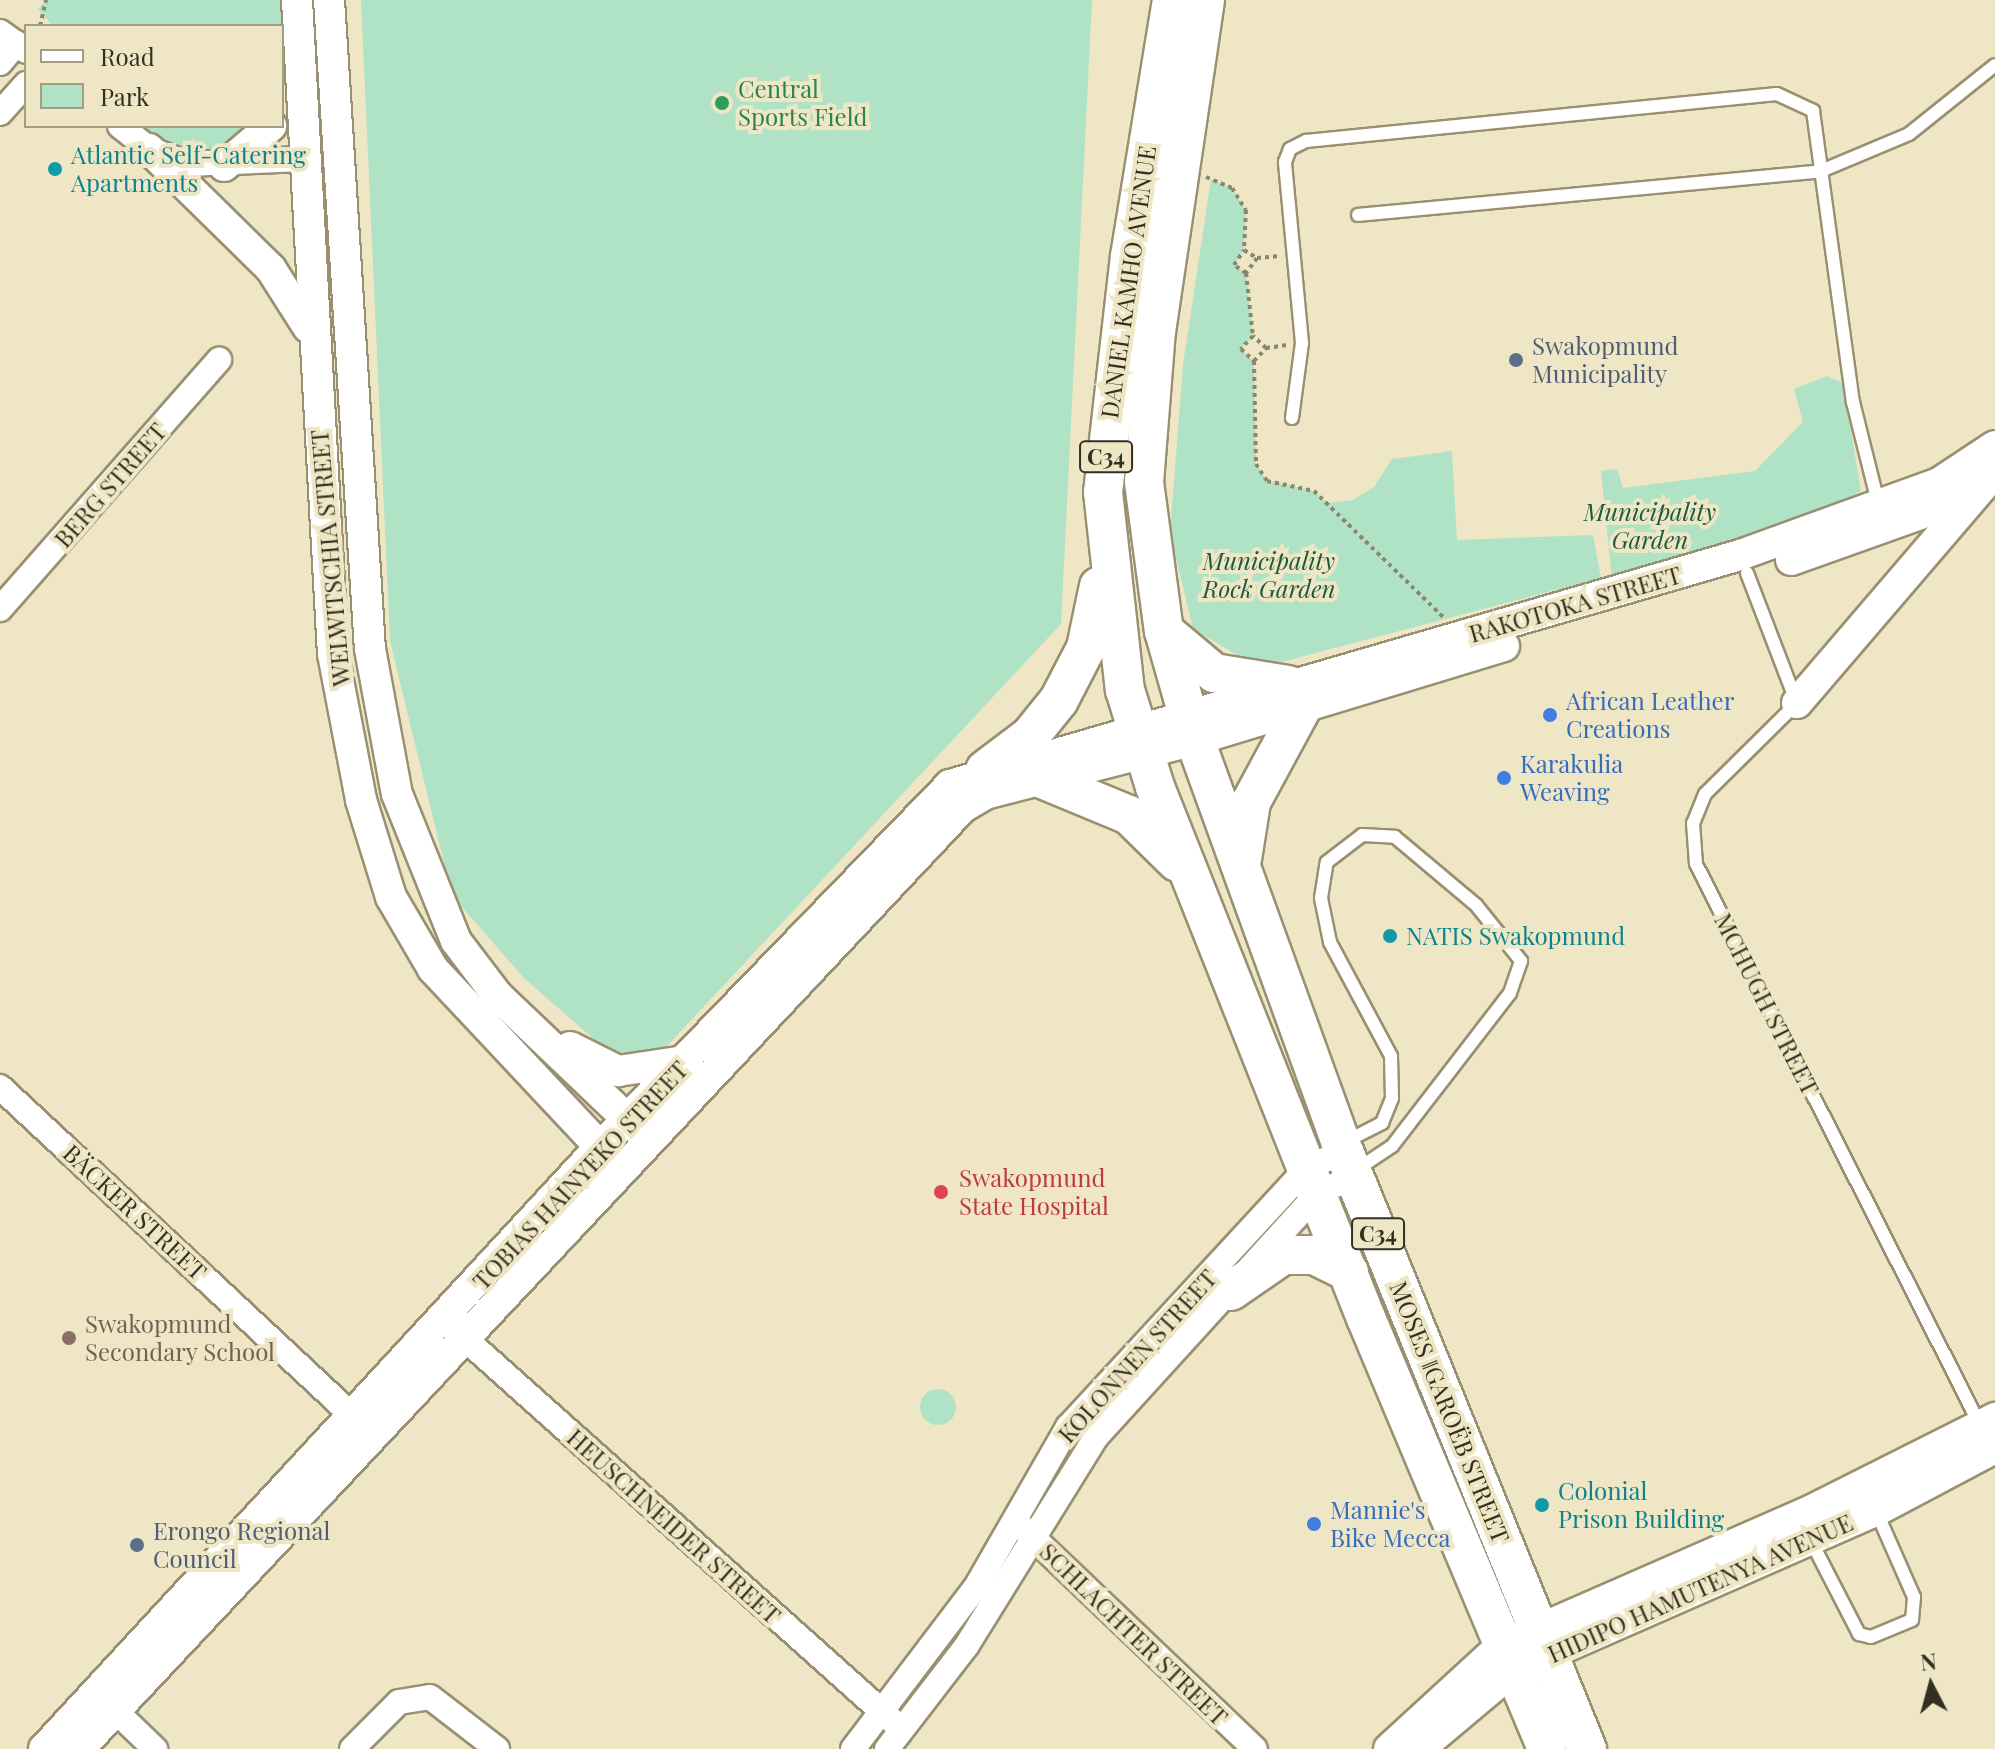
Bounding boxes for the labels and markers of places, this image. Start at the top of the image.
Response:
place label: Central Sports Field [738,75,867,131]
marker: Central Sports Field [713,94,731,112]
place label: Atlantic Self-Catering Apartments [71,141,306,197]
marker: Atlantic Self-Catering Apartments [46,160,64,178]
place label: Swakopmund Municipality [1532,332,1678,388]
marker: Swakopmund Municipality [1507,351,1525,369]
place label: African Leather Creations [1566,687,1734,743]
marker: African Leather Creations [1541,706,1559,724]
place label: Karakulia Weaving [1520,750,1623,806]
marker: Karakulia Weaving [1495,769,1513,787]
place label: NATIS Swakopmund [1406,922,1625,950]
marker: NATIS Swakopmund [1381,927,1399,945]
place label: Swakopmund State Hospital [959,1164,1109,1220]
marker: Swakopmund State Hospital [930,1181,952,1203]
place label: Swakopmund Secondary School [85,1310,276,1366]
marker: Swakopmund Secondary School [60,1329,78,1347]
place label: Colonial Prison Building [1558,1477,1724,1533]
place label: Mannie's Bike Mecca [1330,1496,1450,1552]
marker: Colonial Prison Building [1533,1496,1551,1514]
marker: Mannie's Bike Mecca [1305,1515,1323,1533]
place label: Erongo Regional Council [153,1517,330,1573]
marker: Erongo Regional Council [128,1536,146,1554]

